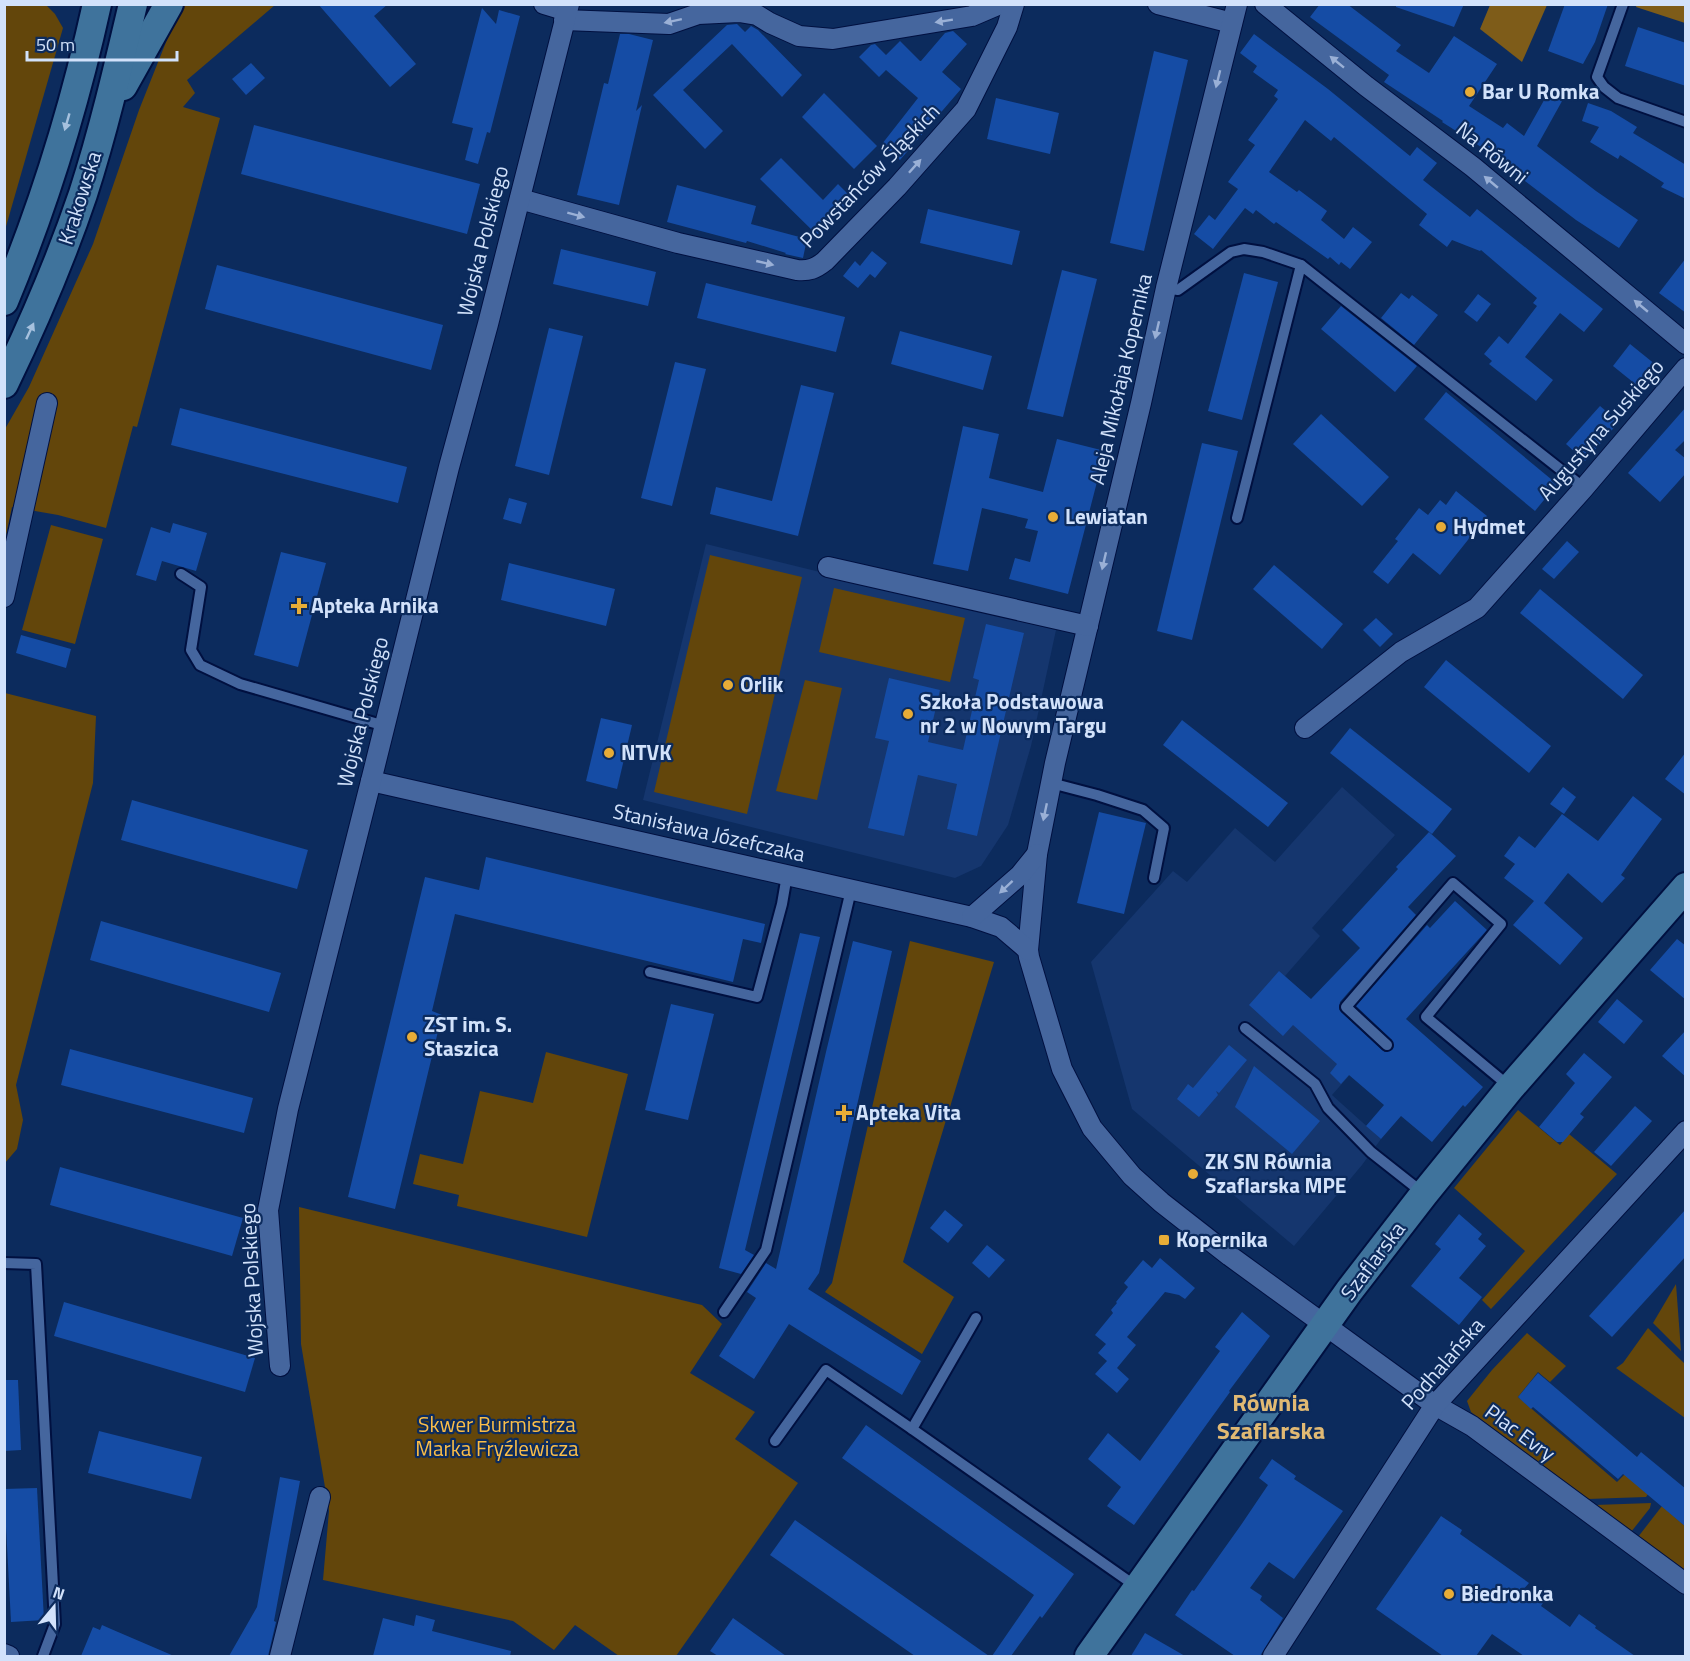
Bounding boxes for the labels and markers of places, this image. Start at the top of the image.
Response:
place label: Bar U Romka [1482,75,1600,107]
marker: Bar U Romka [1463,85,1477,99]
place label: Lewiatan [1065,500,1148,532]
marker: Lewiatan [1046,510,1060,524]
place label: Hydmet [1453,510,1525,542]
marker: Hydmet [1434,520,1448,534]
place label: Apteka Arnika [311,589,439,621]
marker: Apteka Arnika [292,599,306,613]
place label: Orlik [740,668,784,700]
marker: Orlik [721,678,735,692]
place label: Szkoła Podstawowa nr 2 w Nowym Targu [920,685,1107,741]
marker: Szkoła Podstawowa nr 2 w Nowym Targu [901,707,915,721]
place label: NTVK [621,736,672,768]
marker: NTVK [602,746,616,760]
place label: ZST im. S. Staszica [424,1008,512,1064]
marker: ZST im. S. Staszica [405,1030,419,1044]
place label: Apteka Vita [856,1096,961,1128]
marker: Apteka Vita [837,1106,851,1120]
place label: ZK SN Równia Szaflarska MPE [1205,1145,1347,1201]
marker: ZK SN Równia Szaflarska MPE [1186,1167,1200,1181]
place label: Kopernika [1176,1223,1268,1255]
marker: Kopernika [1157,1233,1171,1247]
place label: Biedronka [1461,1577,1554,1609]
marker: Biedronka [1442,1587,1456,1601]

